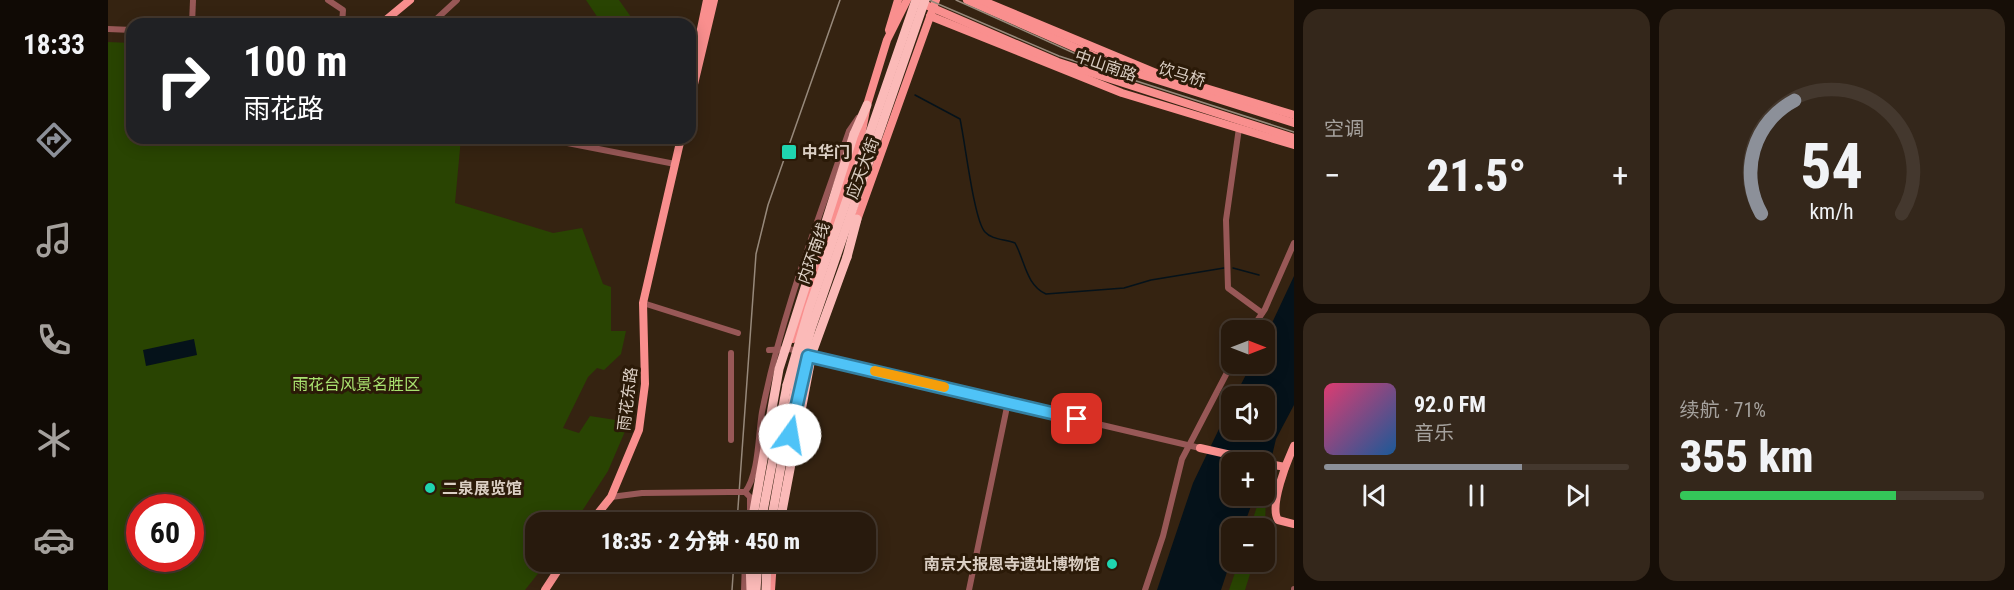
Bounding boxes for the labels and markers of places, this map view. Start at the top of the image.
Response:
marker: 中华门 [780,143,798,161]
place label: 中华门 [802,143,850,162]
pin [1051,393,1102,444]
place label: 二泉展览馆 [442,479,522,498]
marker: 二泉展览馆 [423,481,437,495]
place label: 南京大报恩寺遗址博物馆 [924,555,1100,574]
marker: 南京大报恩寺遗址博物馆 [1105,557,1119,571]

